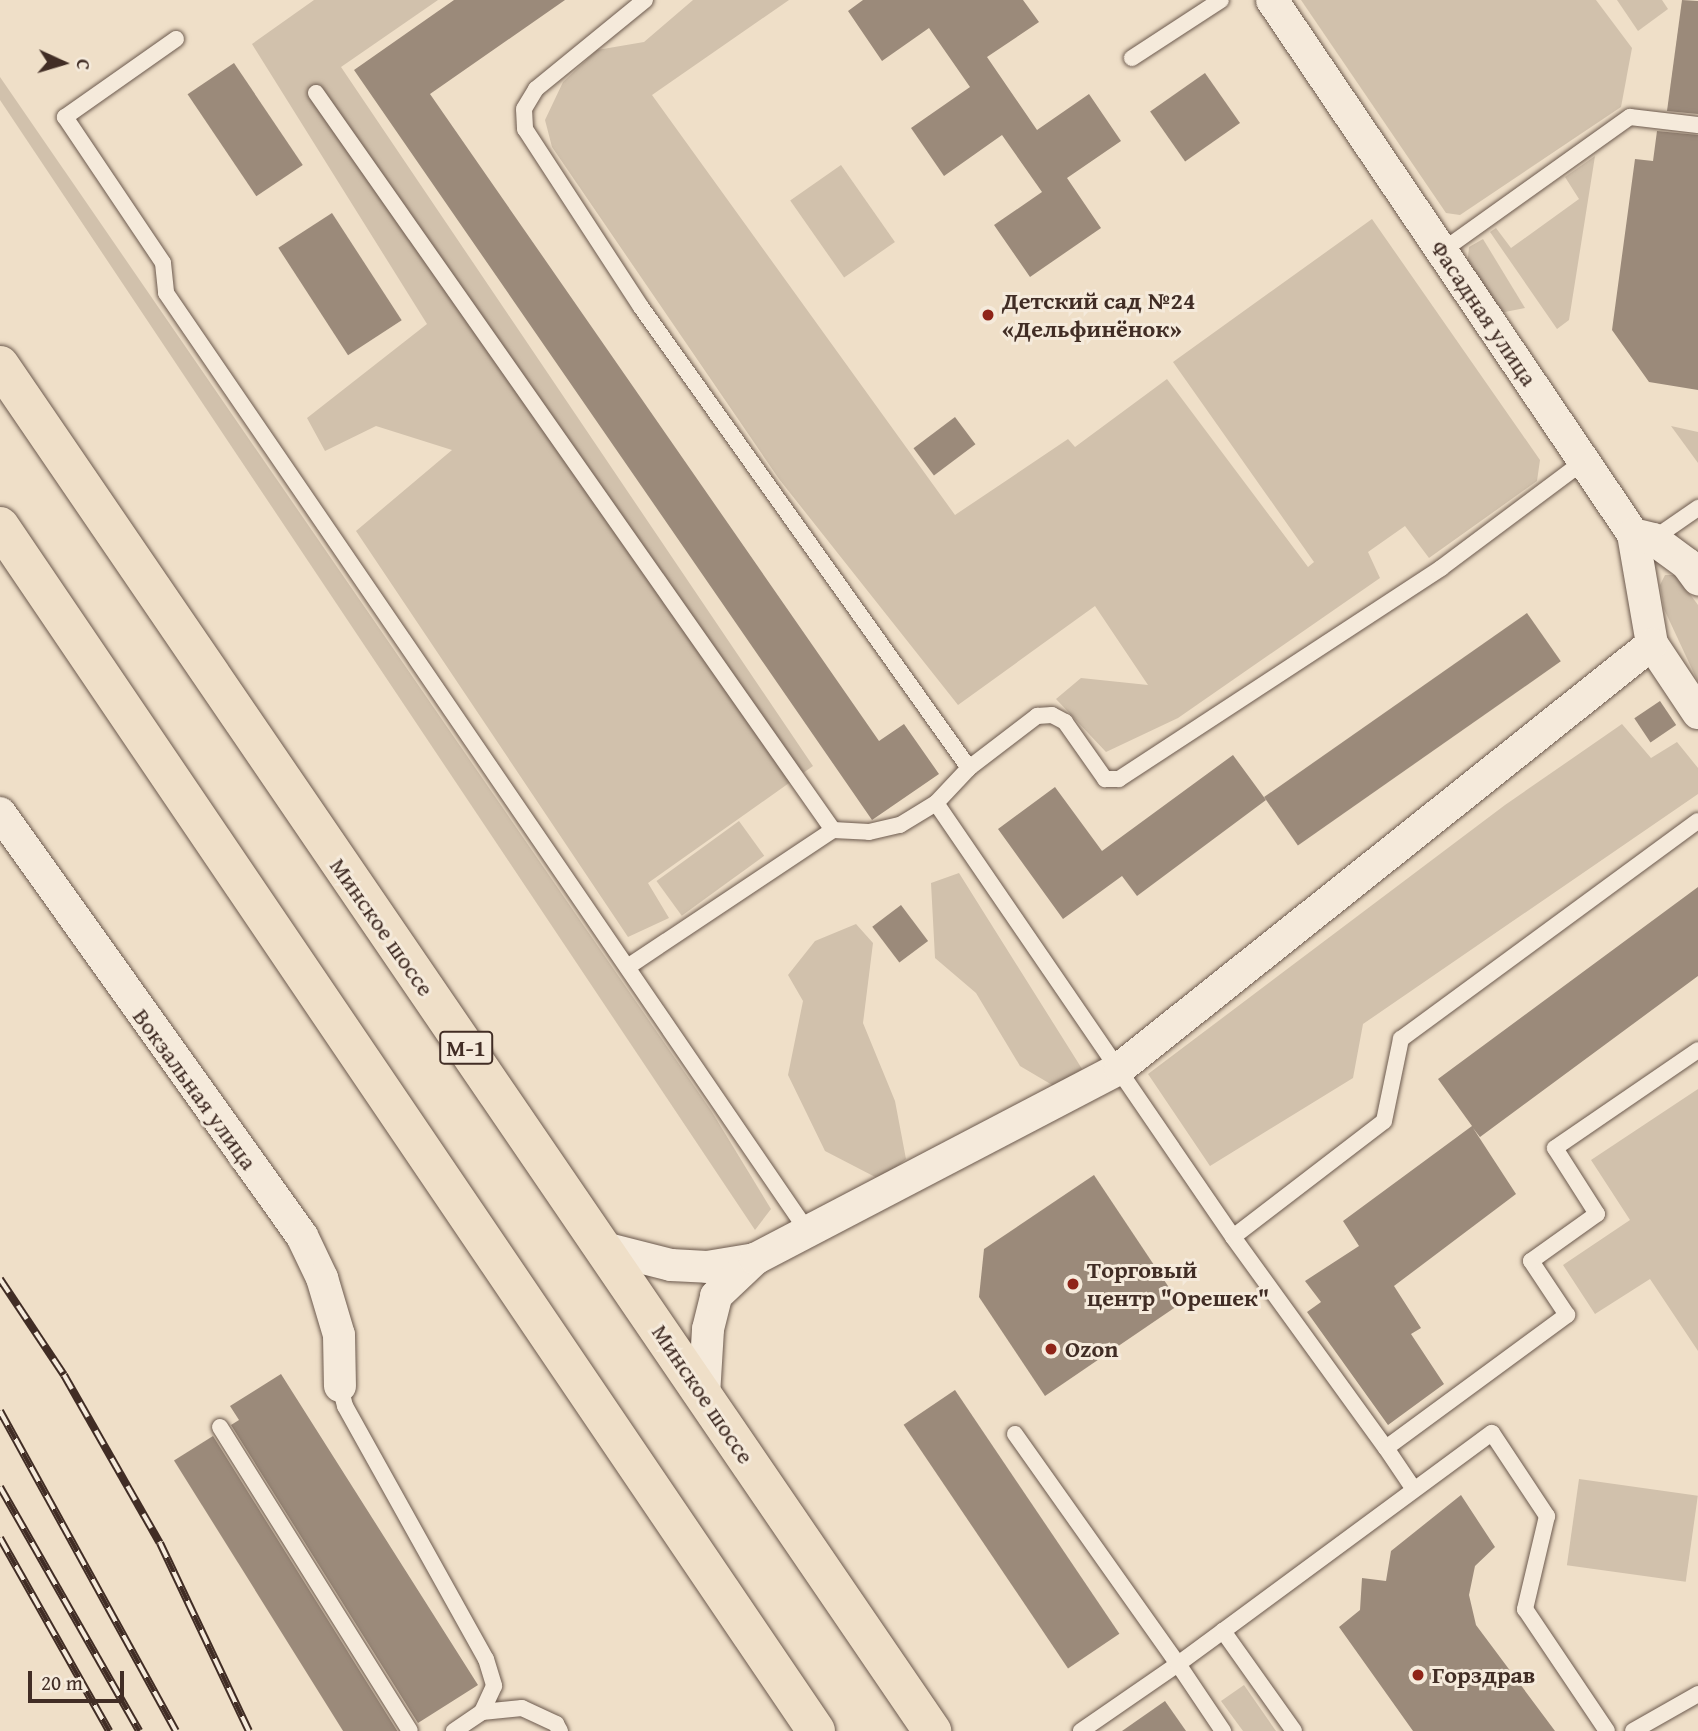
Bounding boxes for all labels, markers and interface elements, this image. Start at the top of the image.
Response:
north arrow [28,28,98,98]
text: С [70,58,98,71]
street label: Фасадная улица [1425,235,1543,391]
place label: Детский сад №24 «Дельфинёнок» [1002,287,1195,343]
marker: Детский сад №24 «Дельфинёнок» [980,307,996,323]
street label: Минское шоссе [324,852,440,1002]
street label: Вокзальная улица [127,1003,263,1175]
road number: М-1 [438,1028,494,1068]
place label: Торговый центр "Орешек" [1087,1256,1269,1312]
marker: Торговый центр "Орешек" [1065,1276,1081,1292]
street label: Минское шоссе [646,1319,760,1469]
place label: Ozon [1065,1335,1118,1363]
marker: Ozon [1043,1341,1059,1357]
scale bar [32,1658,128,1702]
place label: Горздрав [1432,1661,1535,1689]
text: 20 m [41,1667,83,1698]
marker: Горздрав [1410,1667,1426,1683]

